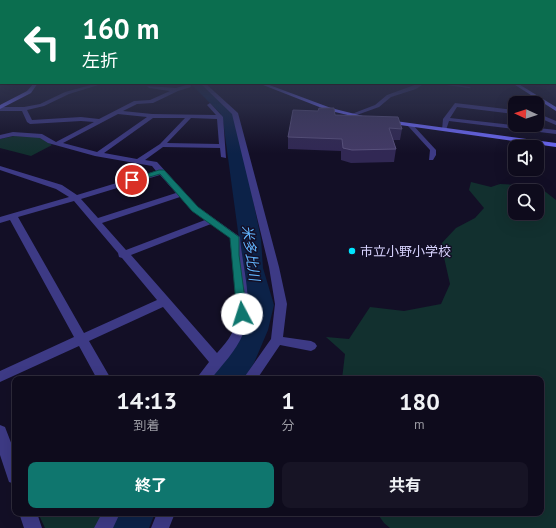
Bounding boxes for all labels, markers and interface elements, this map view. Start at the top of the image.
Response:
text: 160 m [82,10,159,47]
icon: left [16,16,68,68]
text: 左折 [82,49,118,72]
north arrow [508,96,544,132]
map controls [508,96,544,220]
button: sound [508,140,544,176]
pin [115,163,149,197]
icon: arrive [121,169,143,191]
button: search [508,184,544,220]
water label: 米多比川 [238,224,264,284]
place label: 市立小野小学校 [360,243,451,260]
marker: 市立小野小学校 [347,246,357,256]
position arrow [221,293,263,335]
text: 14:13 [116,385,177,416]
text: 1 [281,385,295,416]
text: 180 [399,386,440,417]
text: m [414,416,425,433]
text: 到着 [134,417,160,434]
text: 分 [282,417,295,434]
button: 終了 [28,462,274,508]
button: 共有 [282,462,528,508]

